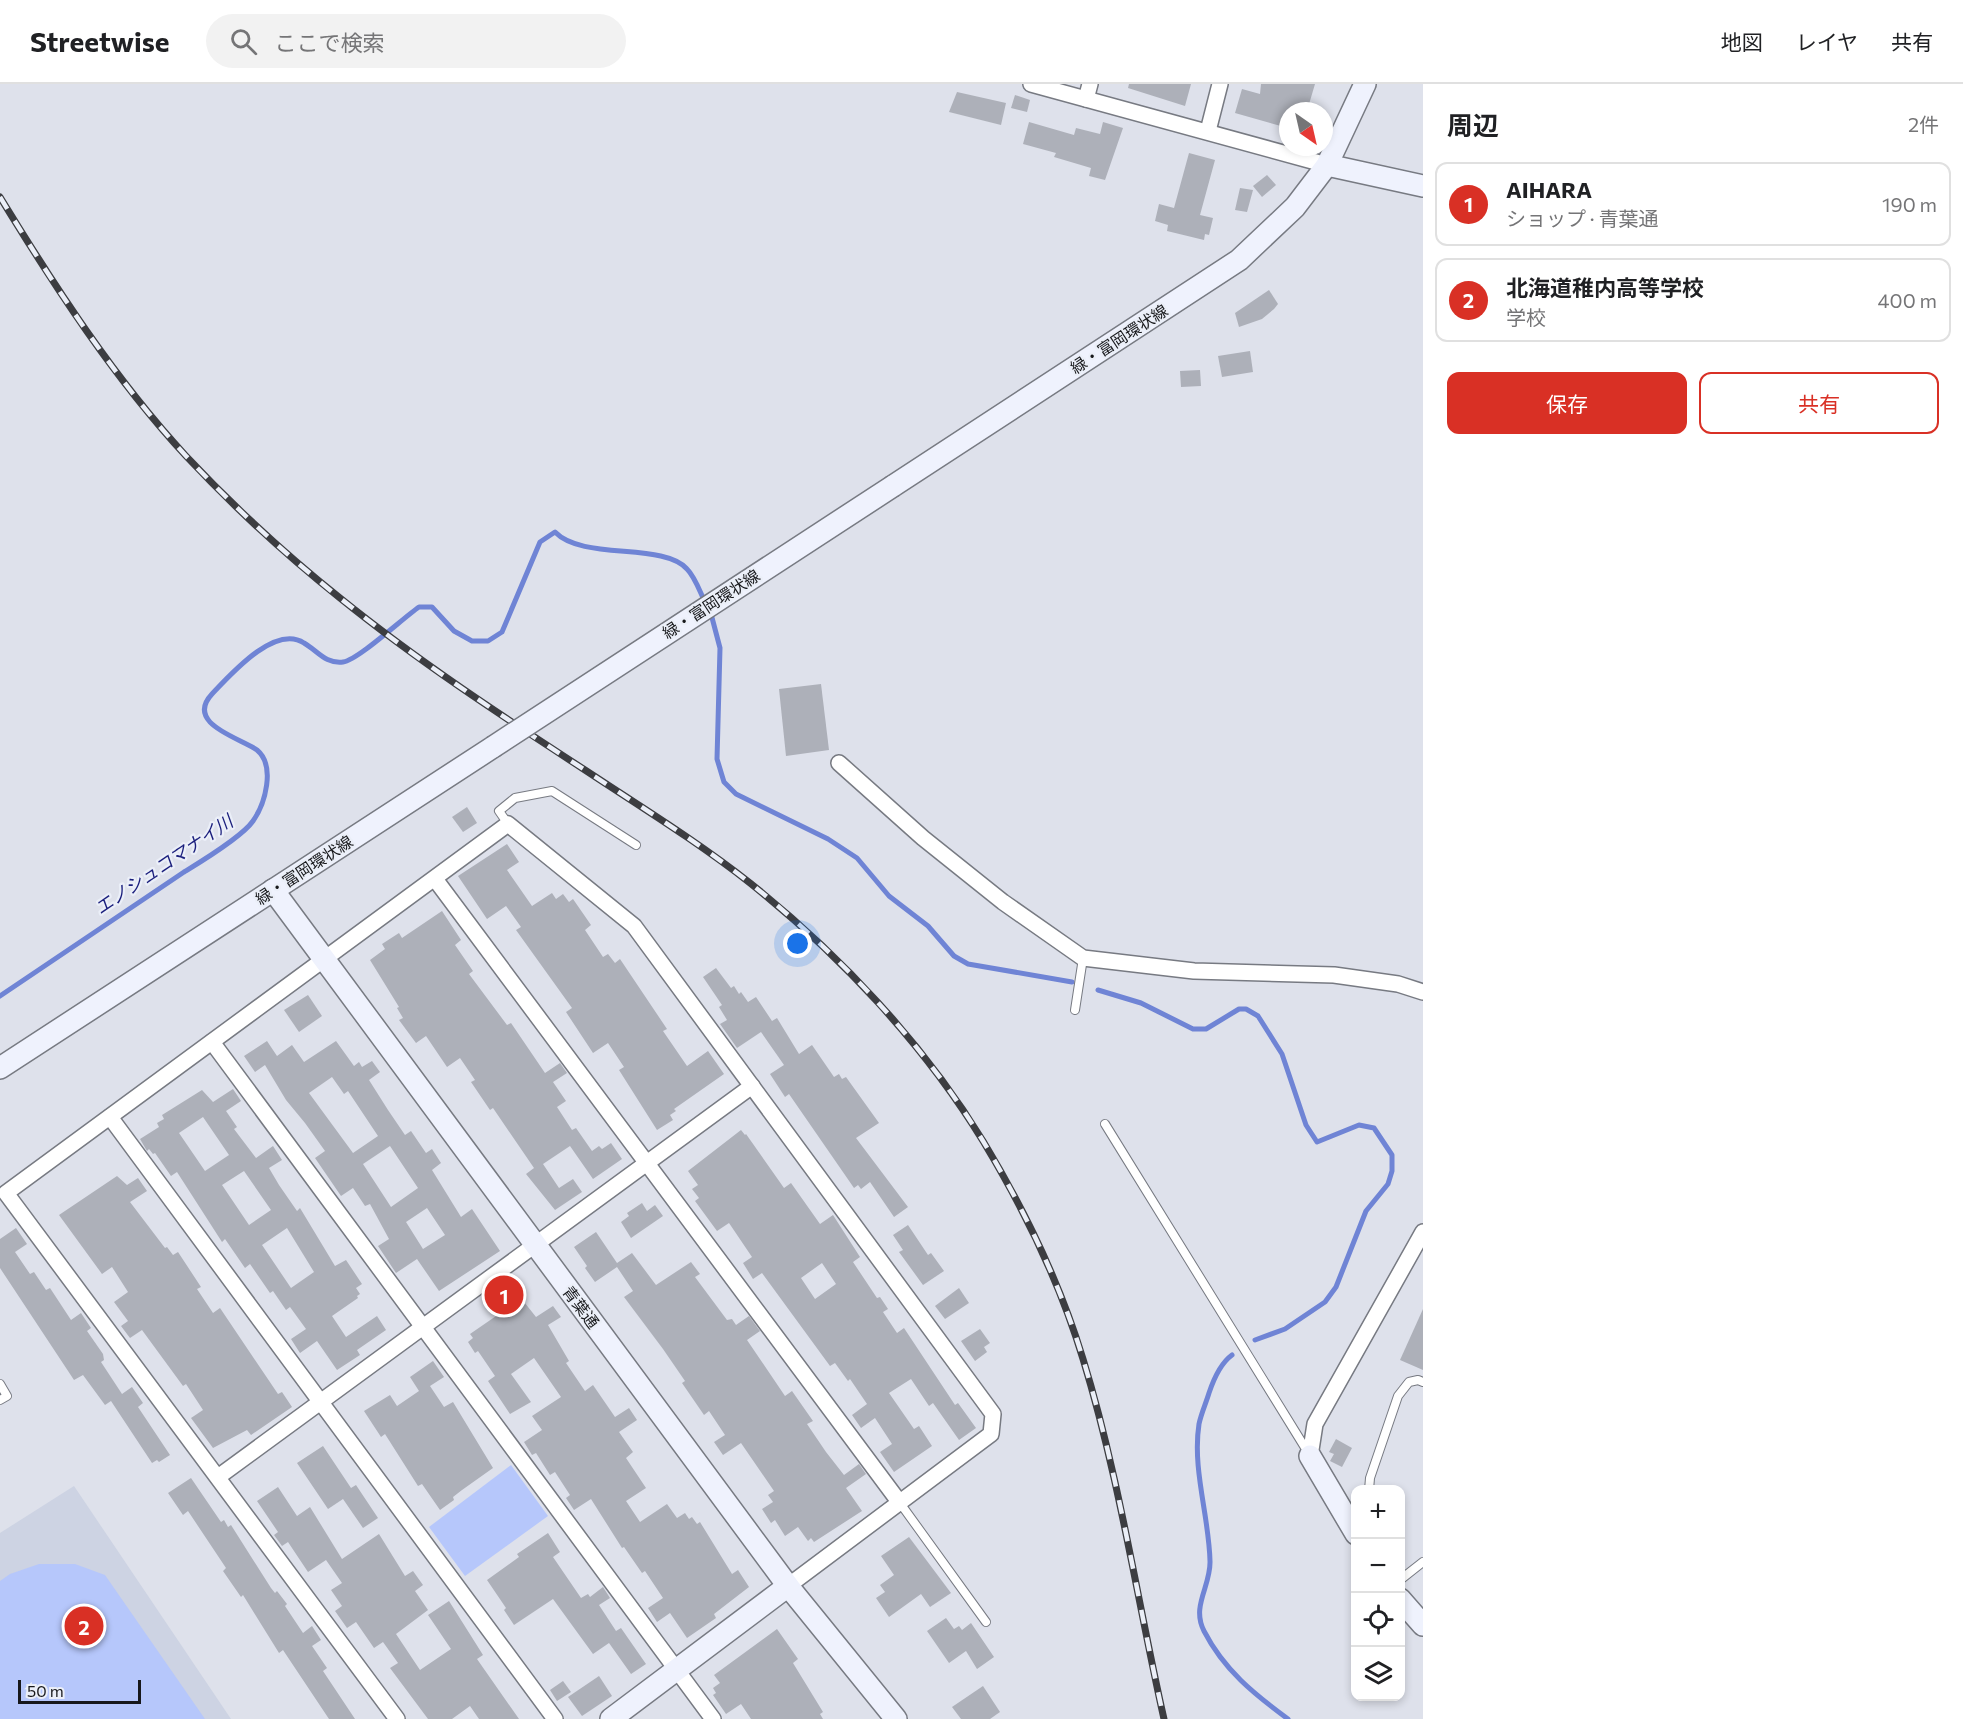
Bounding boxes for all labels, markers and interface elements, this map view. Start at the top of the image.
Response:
search box [206,14,626,68]
text: Streetwise [30,24,170,58]
icon: search [227,25,260,58]
text: ここで検索 [275,29,385,56]
text: 地図 [1721,29,1763,54]
text: レイヤ [1796,29,1858,54]
text: 共有 [1891,29,1933,54]
north arrow [1279,102,1333,156]
text: 周辺 [1447,109,1499,140]
text: 2件 [1908,112,1939,136]
text: AIHARA [1506,176,1592,203]
text: 1 [1464,192,1473,216]
text: 190 m [1882,192,1937,216]
text: ショップ · 青葉通 [1506,206,1658,230]
text: 北海道稚内高等学校 [1506,274,1704,301]
text: 2 [1463,288,1474,312]
text: 400 m [1878,288,1937,312]
street label: 緑・富岡環状線 [1067,300,1171,377]
text: 学校 [1506,305,1546,329]
button: 保存 [1447,372,1687,434]
button: 共有 [1699,372,1939,434]
street label: 緑・富岡環状線 [659,565,763,642]
water label: エノシュコマナイ川 [90,809,238,919]
street label: 緑・富岡環状線 [252,831,356,908]
your location [783,929,812,958]
pin: 1 [484,1272,524,1318]
street label: 青葉通 [559,1282,603,1332]
map controls [1351,1485,1405,1701]
button: + [1351,1485,1405,1539]
button: − [1351,1539,1405,1593]
button: locate [1351,1593,1405,1647]
pin: 2 [64,1604,104,1648]
button: layers [1351,1647,1405,1701]
scale bar [18,1677,141,1704]
text: 50 m [27,1681,64,1700]

